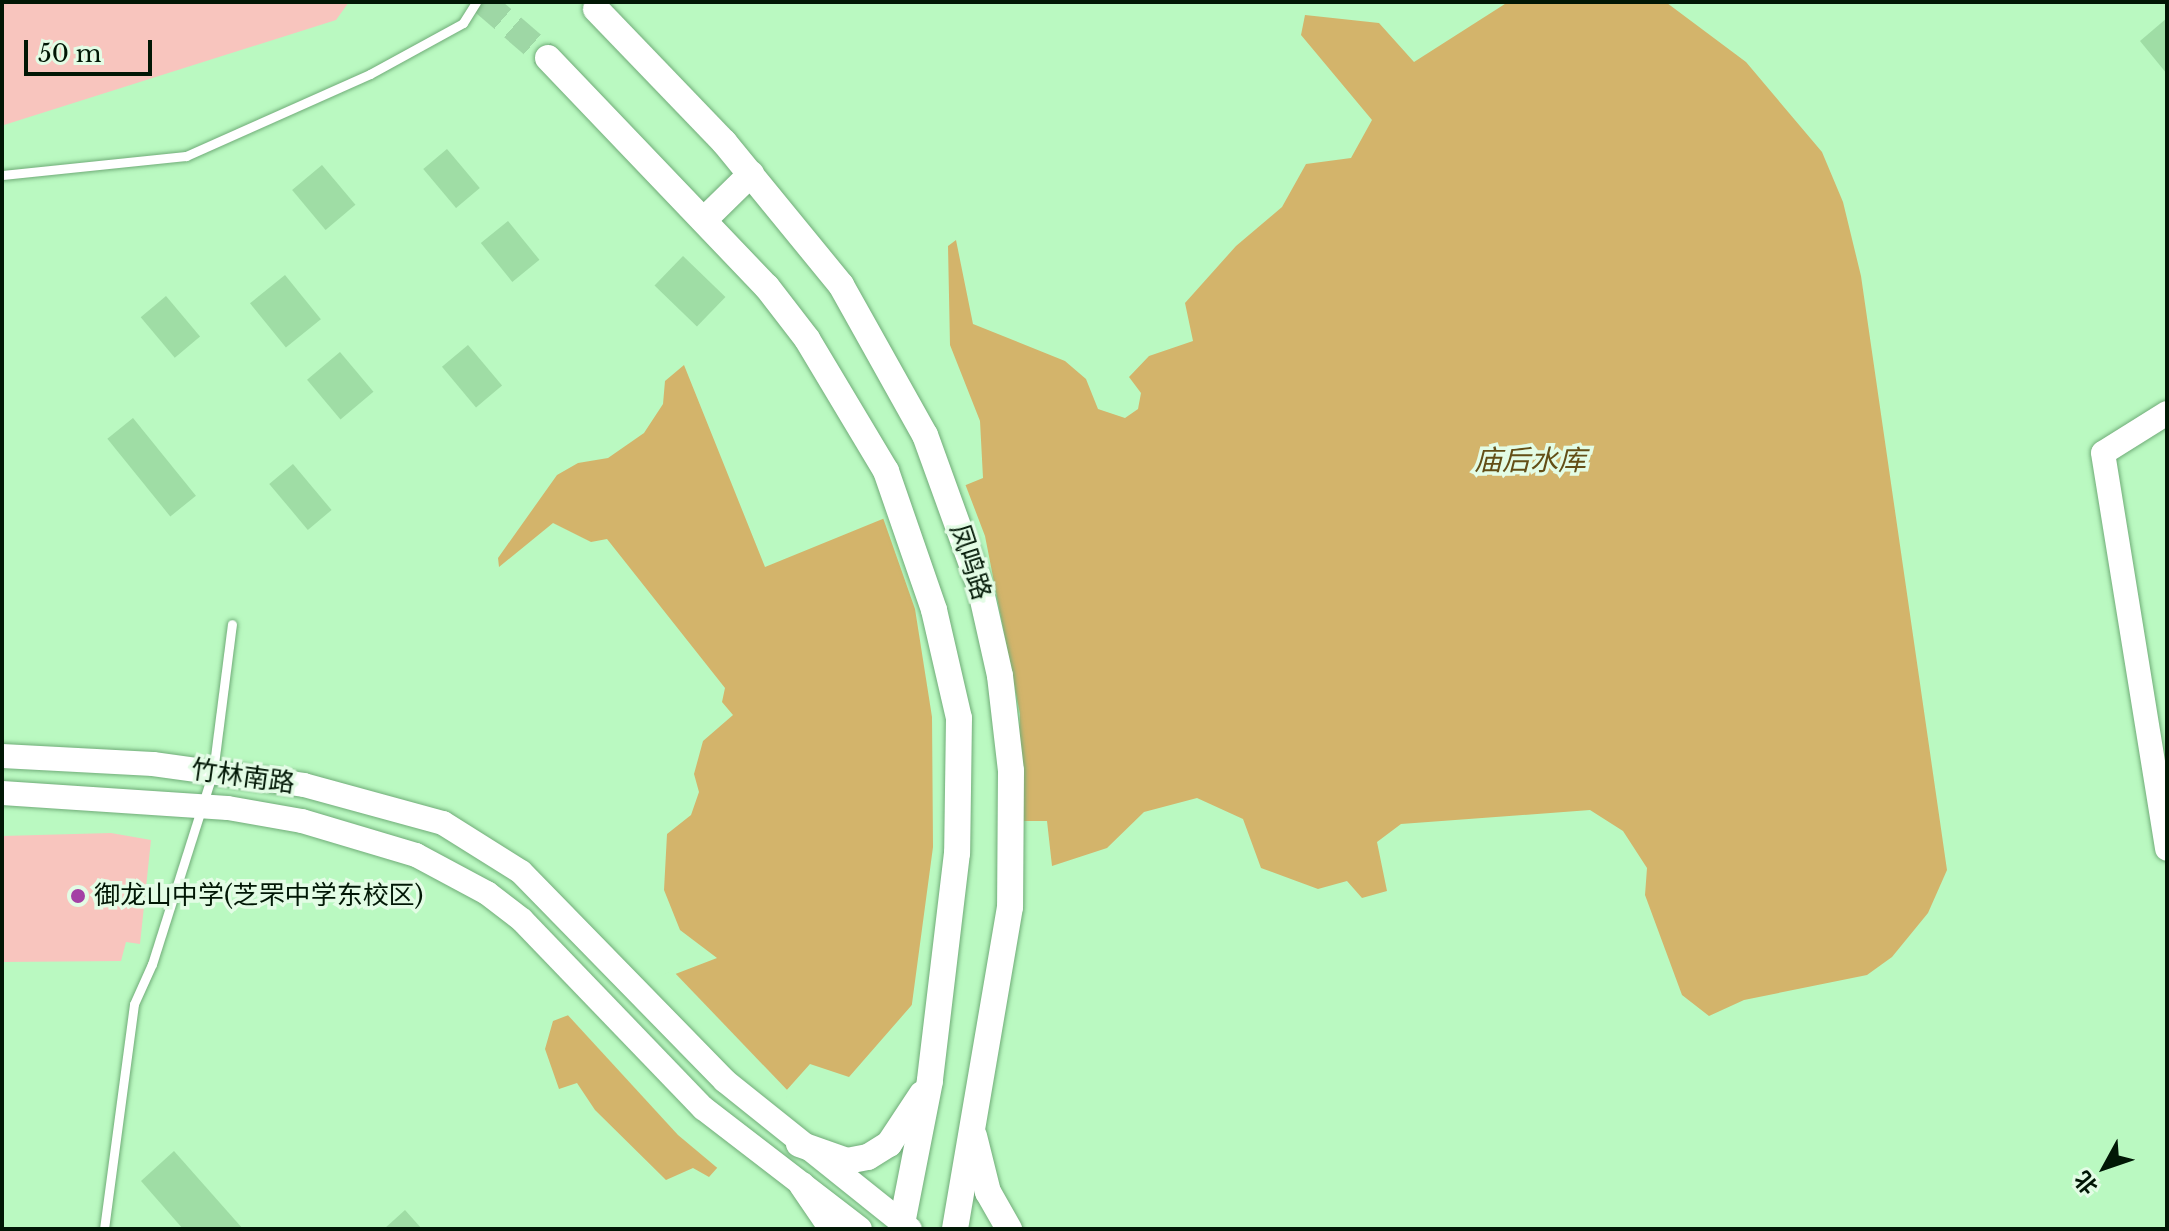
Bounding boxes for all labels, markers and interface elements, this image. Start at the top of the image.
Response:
scale bar [28,24,156,74]
text: 50 m [38,39,101,68]
water label: 庙后水库 [1474,444,1586,478]
street label: 凤鸣路 [943,520,997,604]
street label: 竹林南路 [189,754,297,800]
place label: 御龙山中学(芝罘中学东校区) [94,880,423,912]
marker: 御龙山中学(芝罘中学东校区) [69,887,87,905]
north arrow [2065,1127,2145,1207]
text: 北 [2069,1166,2104,1200]

